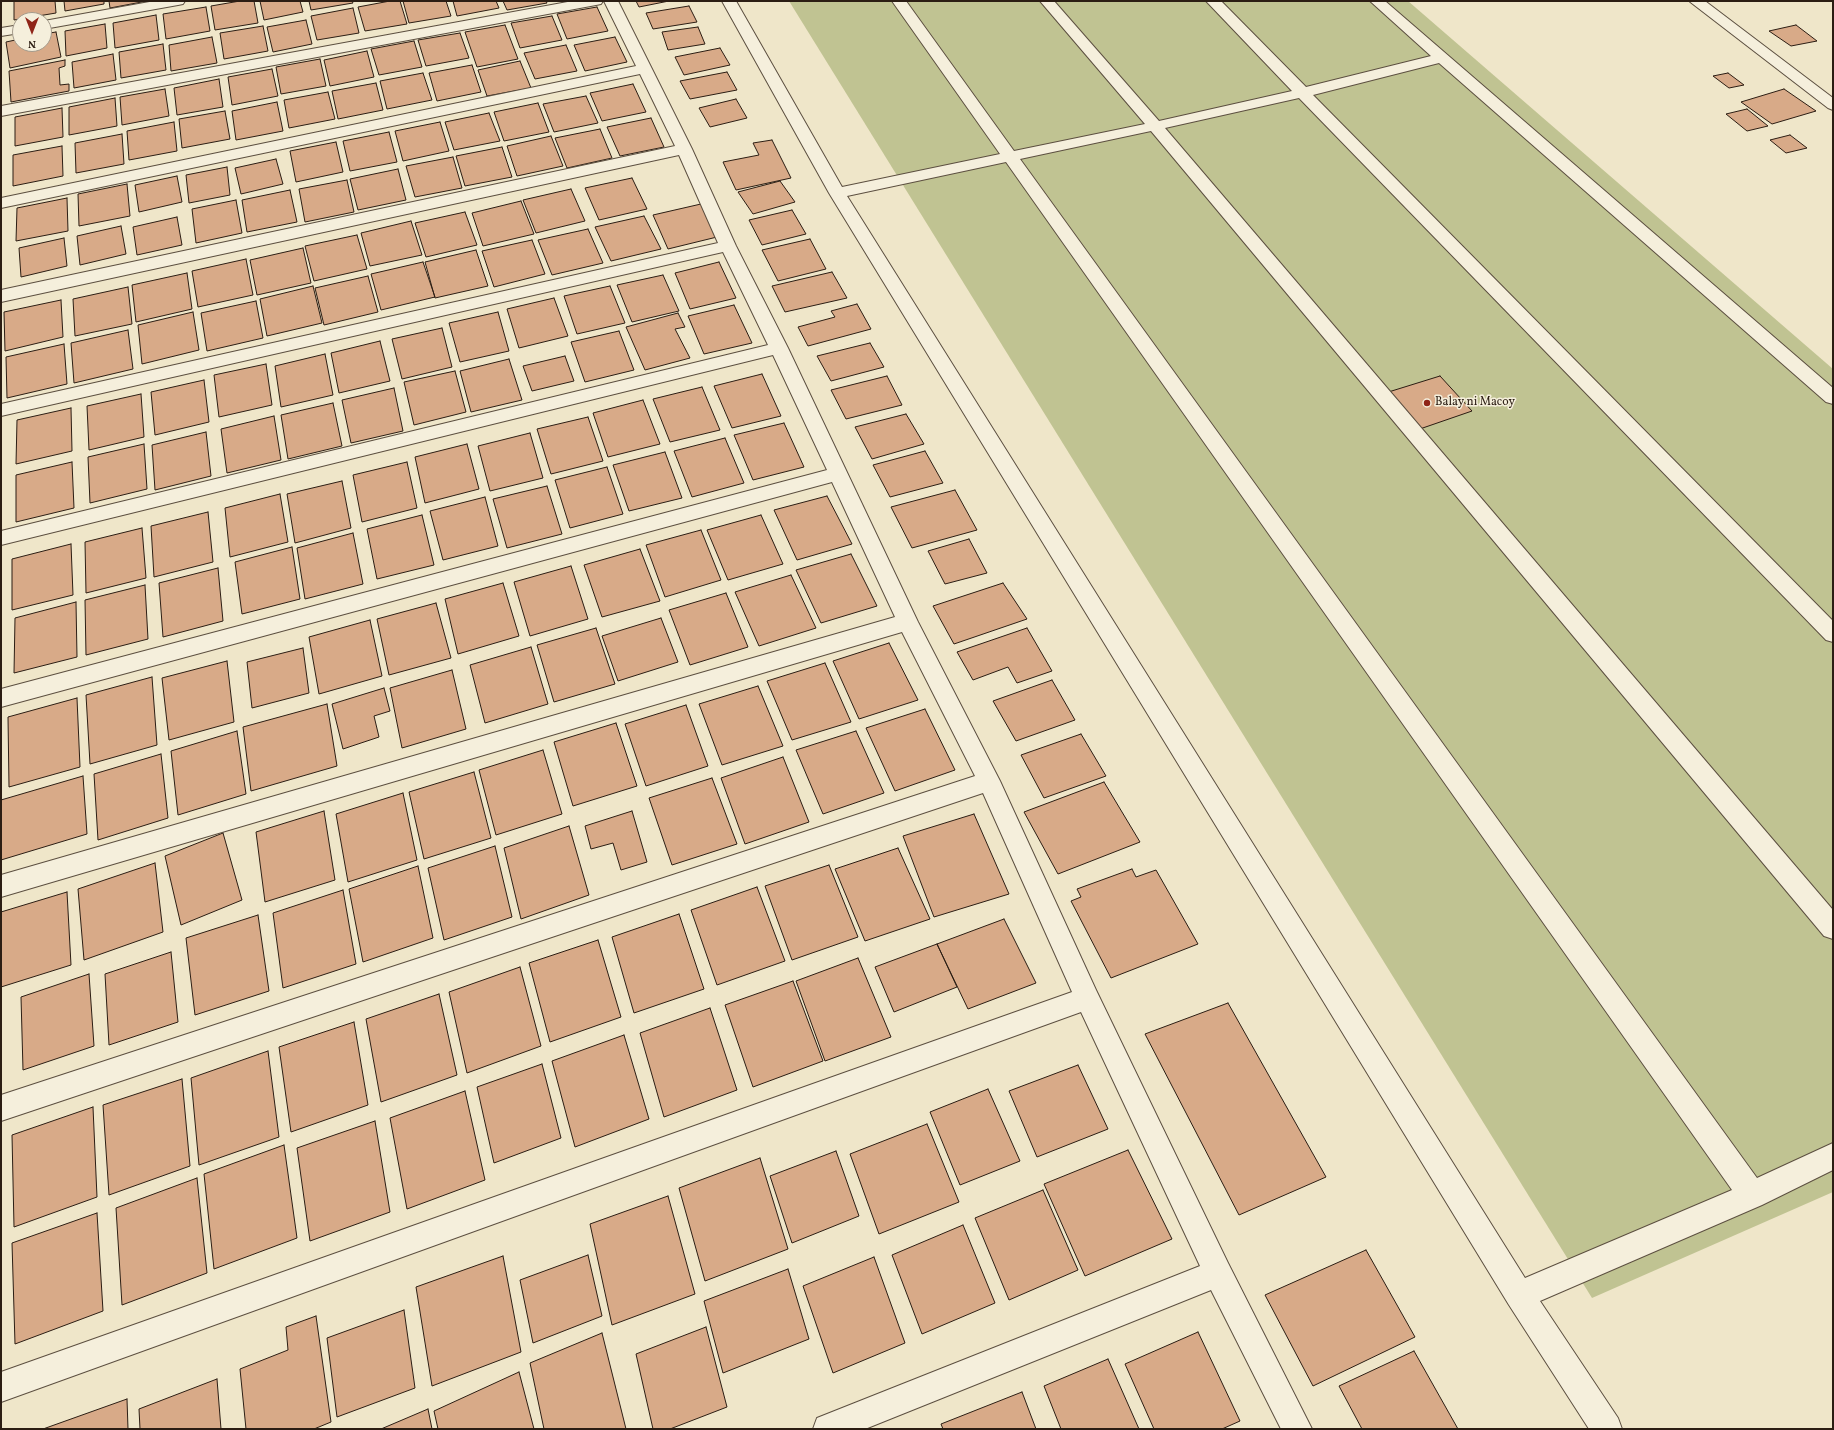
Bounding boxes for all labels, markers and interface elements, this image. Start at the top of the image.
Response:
north arrow [12,12,52,52]
text: N [28,36,36,51]
place label: Balay ni Macoy [1435,396,1515,410]
marker: Balay ni Macoy [1422,398,1432,408]

